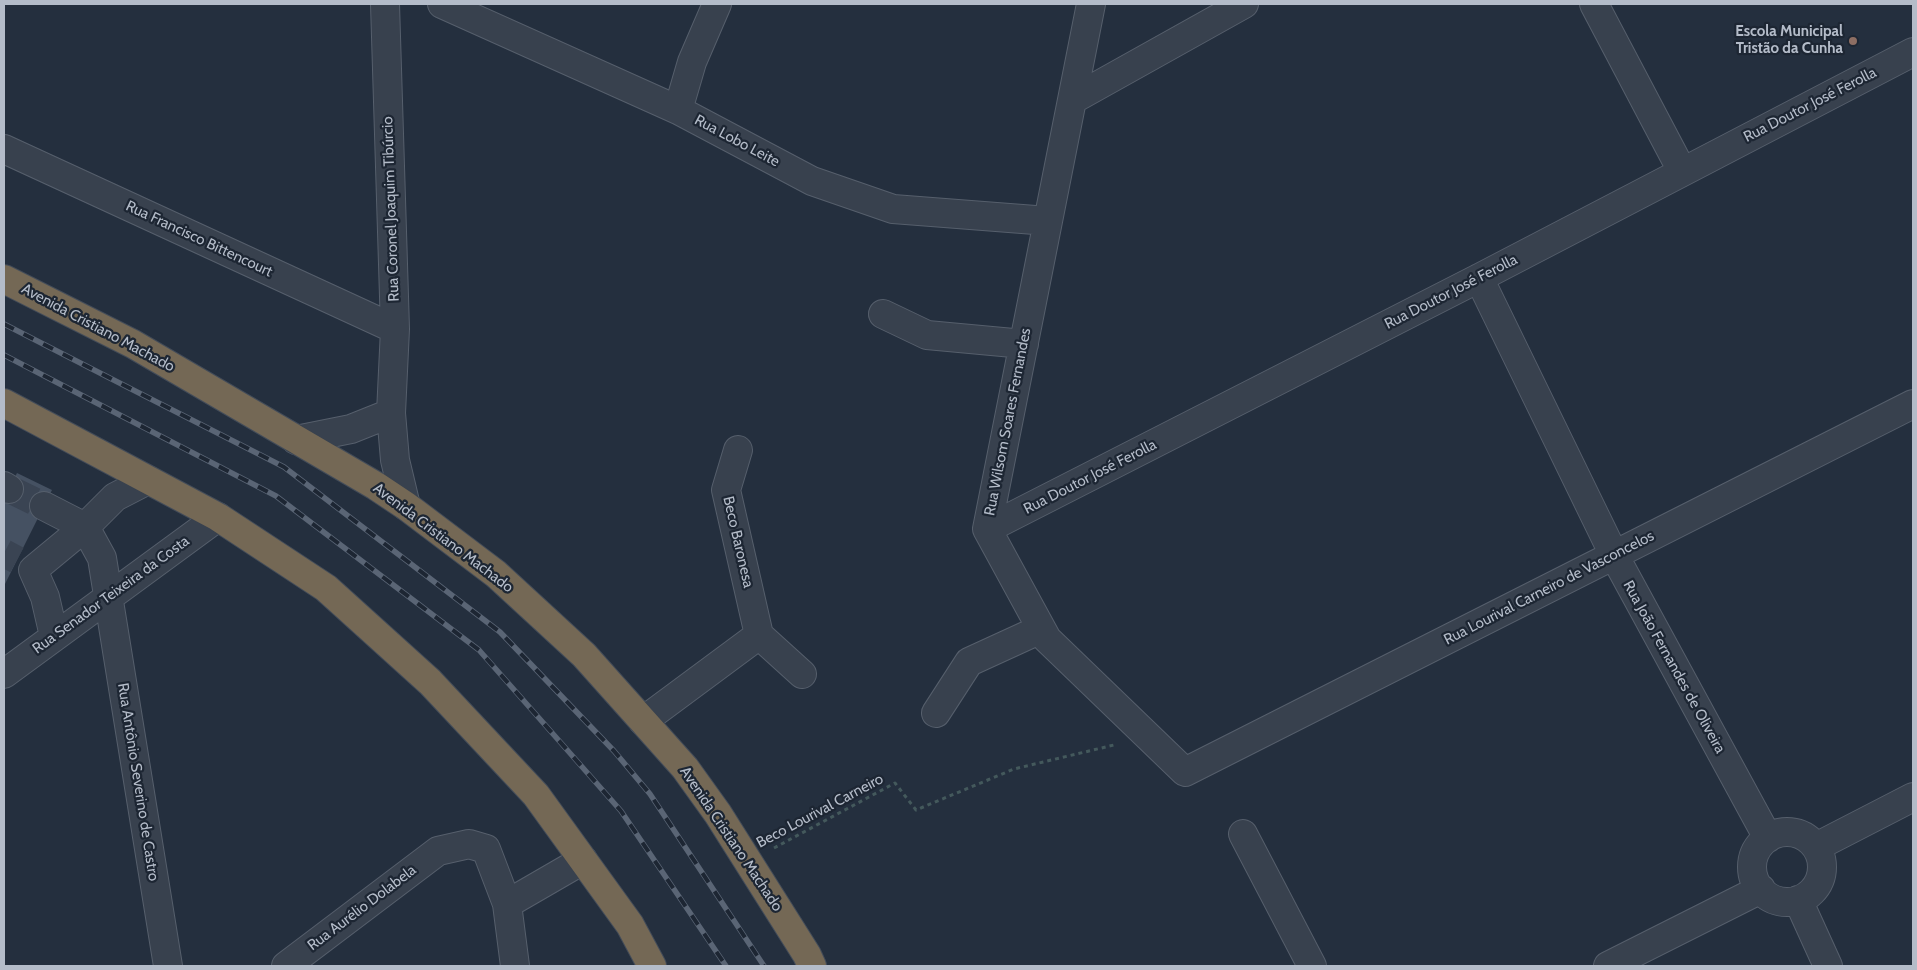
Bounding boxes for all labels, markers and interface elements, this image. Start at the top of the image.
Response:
place label: Escola Municipal Tristão da Cunha [1735,23,1843,58]
marker: Escola Municipal Tristão da Cunha [1847,35,1859,47]
street label: Rua Doutor José Ferolla [1741,64,1879,146]
street label: Rua Lobo Leite [691,111,783,171]
street label: Rua Coronel Joaquim Tibúrcio [379,116,403,302]
street label: Rua Francisco Bittencourt [123,197,275,281]
street label: Rua Doutor José Ferolla [1382,251,1520,333]
street label: Avenida Cristiano Machado [18,280,178,376]
street label: Rua Wilsom Soares Fernandes [981,327,1035,517]
street label: Rua Doutor José Ferolla [1021,436,1159,518]
street label: Avenida Cristiano Machado [369,479,517,597]
street label: Beco Baronesa [719,494,757,590]
street label: Rua Lourival Carneiro de Vasconcelos [1441,527,1657,649]
street label: Rua Senador Teixeira da Costa [29,532,193,658]
street label: Rua João Fernandes de Oliveira [1619,578,1729,756]
street label: Rua Antônio Severino de Castro [113,682,163,882]
street label: Avenida Cristiano Machado [676,763,786,915]
street label: Beco Lourival Carneiro [754,770,886,852]
street label: Rua Aurélio Dolabela [304,861,420,955]

